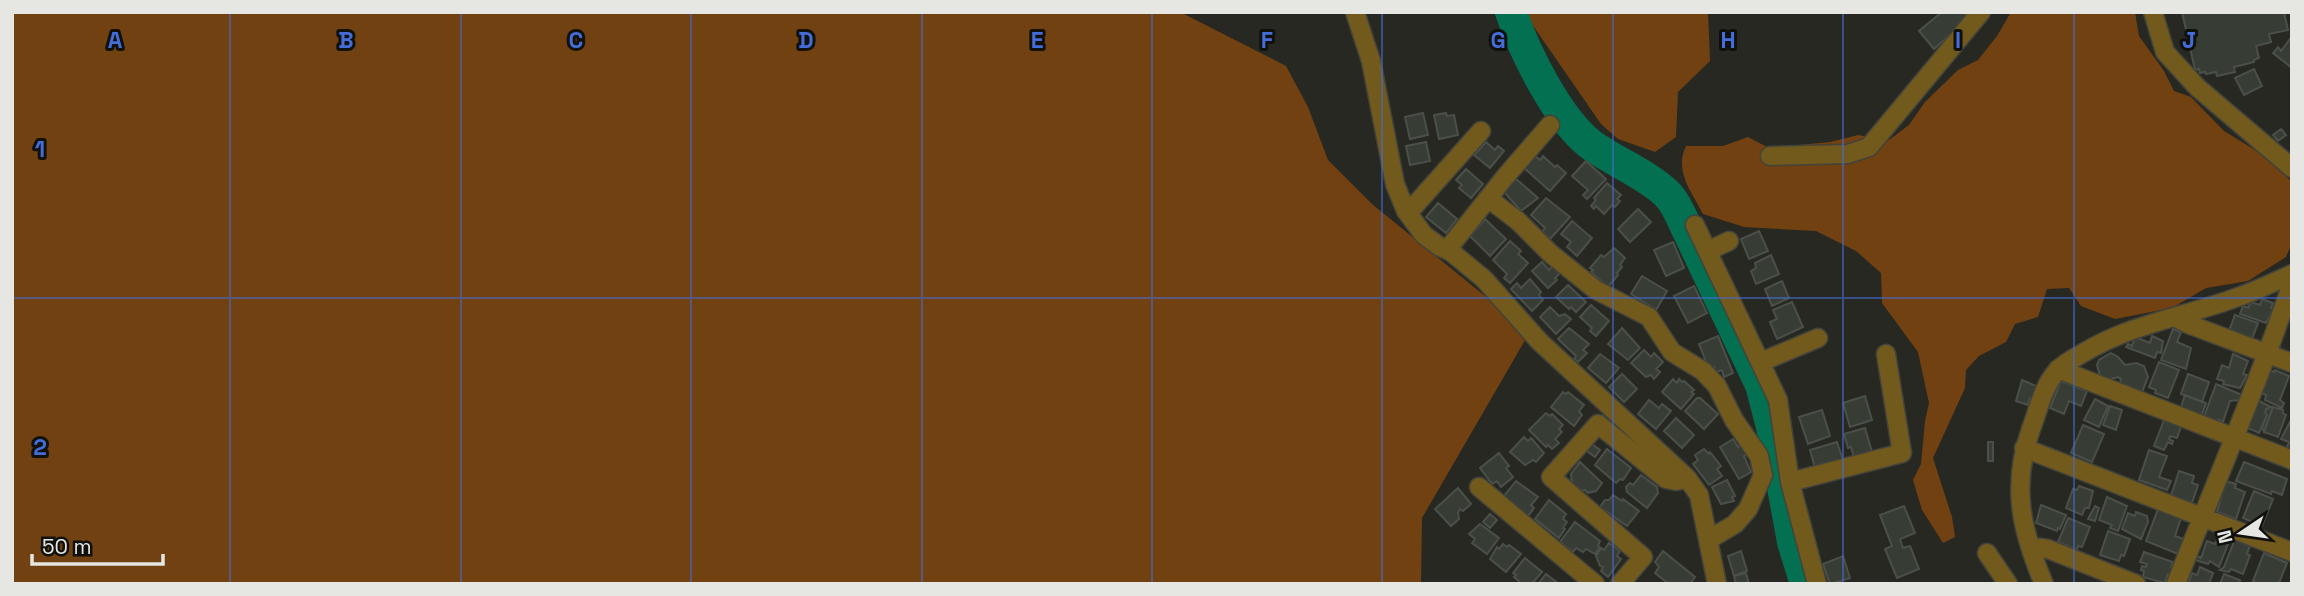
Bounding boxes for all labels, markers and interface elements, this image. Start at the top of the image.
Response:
text: A [108,25,123,55]
text: B [338,25,354,55]
text: C [569,25,583,55]
text: D [798,25,814,55]
text: E [1031,25,1043,55]
text: F [1261,25,1273,55]
text: G [1490,25,1506,55]
text: H [1720,25,1736,55]
text: I [1955,25,1961,55]
text: J [2182,25,2196,55]
text: 1 [35,134,45,164]
text: 2 [33,432,47,462]
north arrow [2206,498,2276,568]
scale bar [32,522,163,566]
text: N [2211,528,2239,546]
text: 50 m [42,533,92,560]

